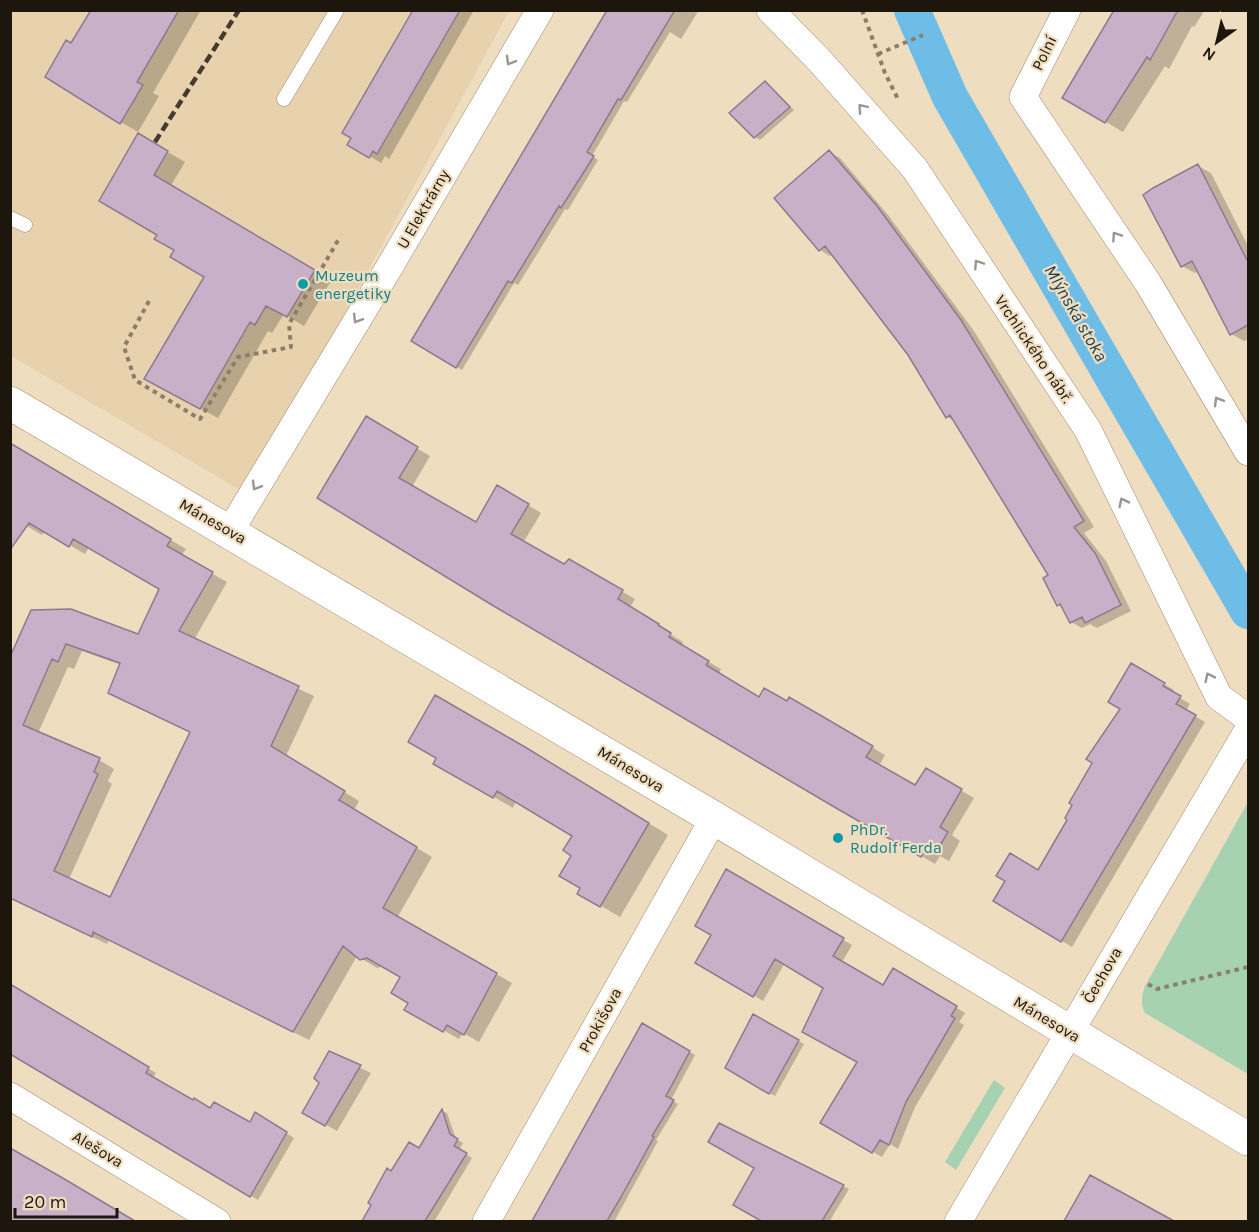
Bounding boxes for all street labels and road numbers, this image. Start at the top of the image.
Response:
street label: Polní [1027,32,1061,74]
street label: U Elektrárny [393,165,454,252]
street label: Vrchlického nábř. [991,291,1077,407]
street label: Mánesova [176,494,250,548]
street label: Mánesova [594,742,668,796]
street label: Čechova [1078,944,1126,1006]
street label: Prokišova [574,984,626,1056]
street label: Mánesova [1010,992,1084,1046]
street label: Alešova [69,1126,127,1172]

